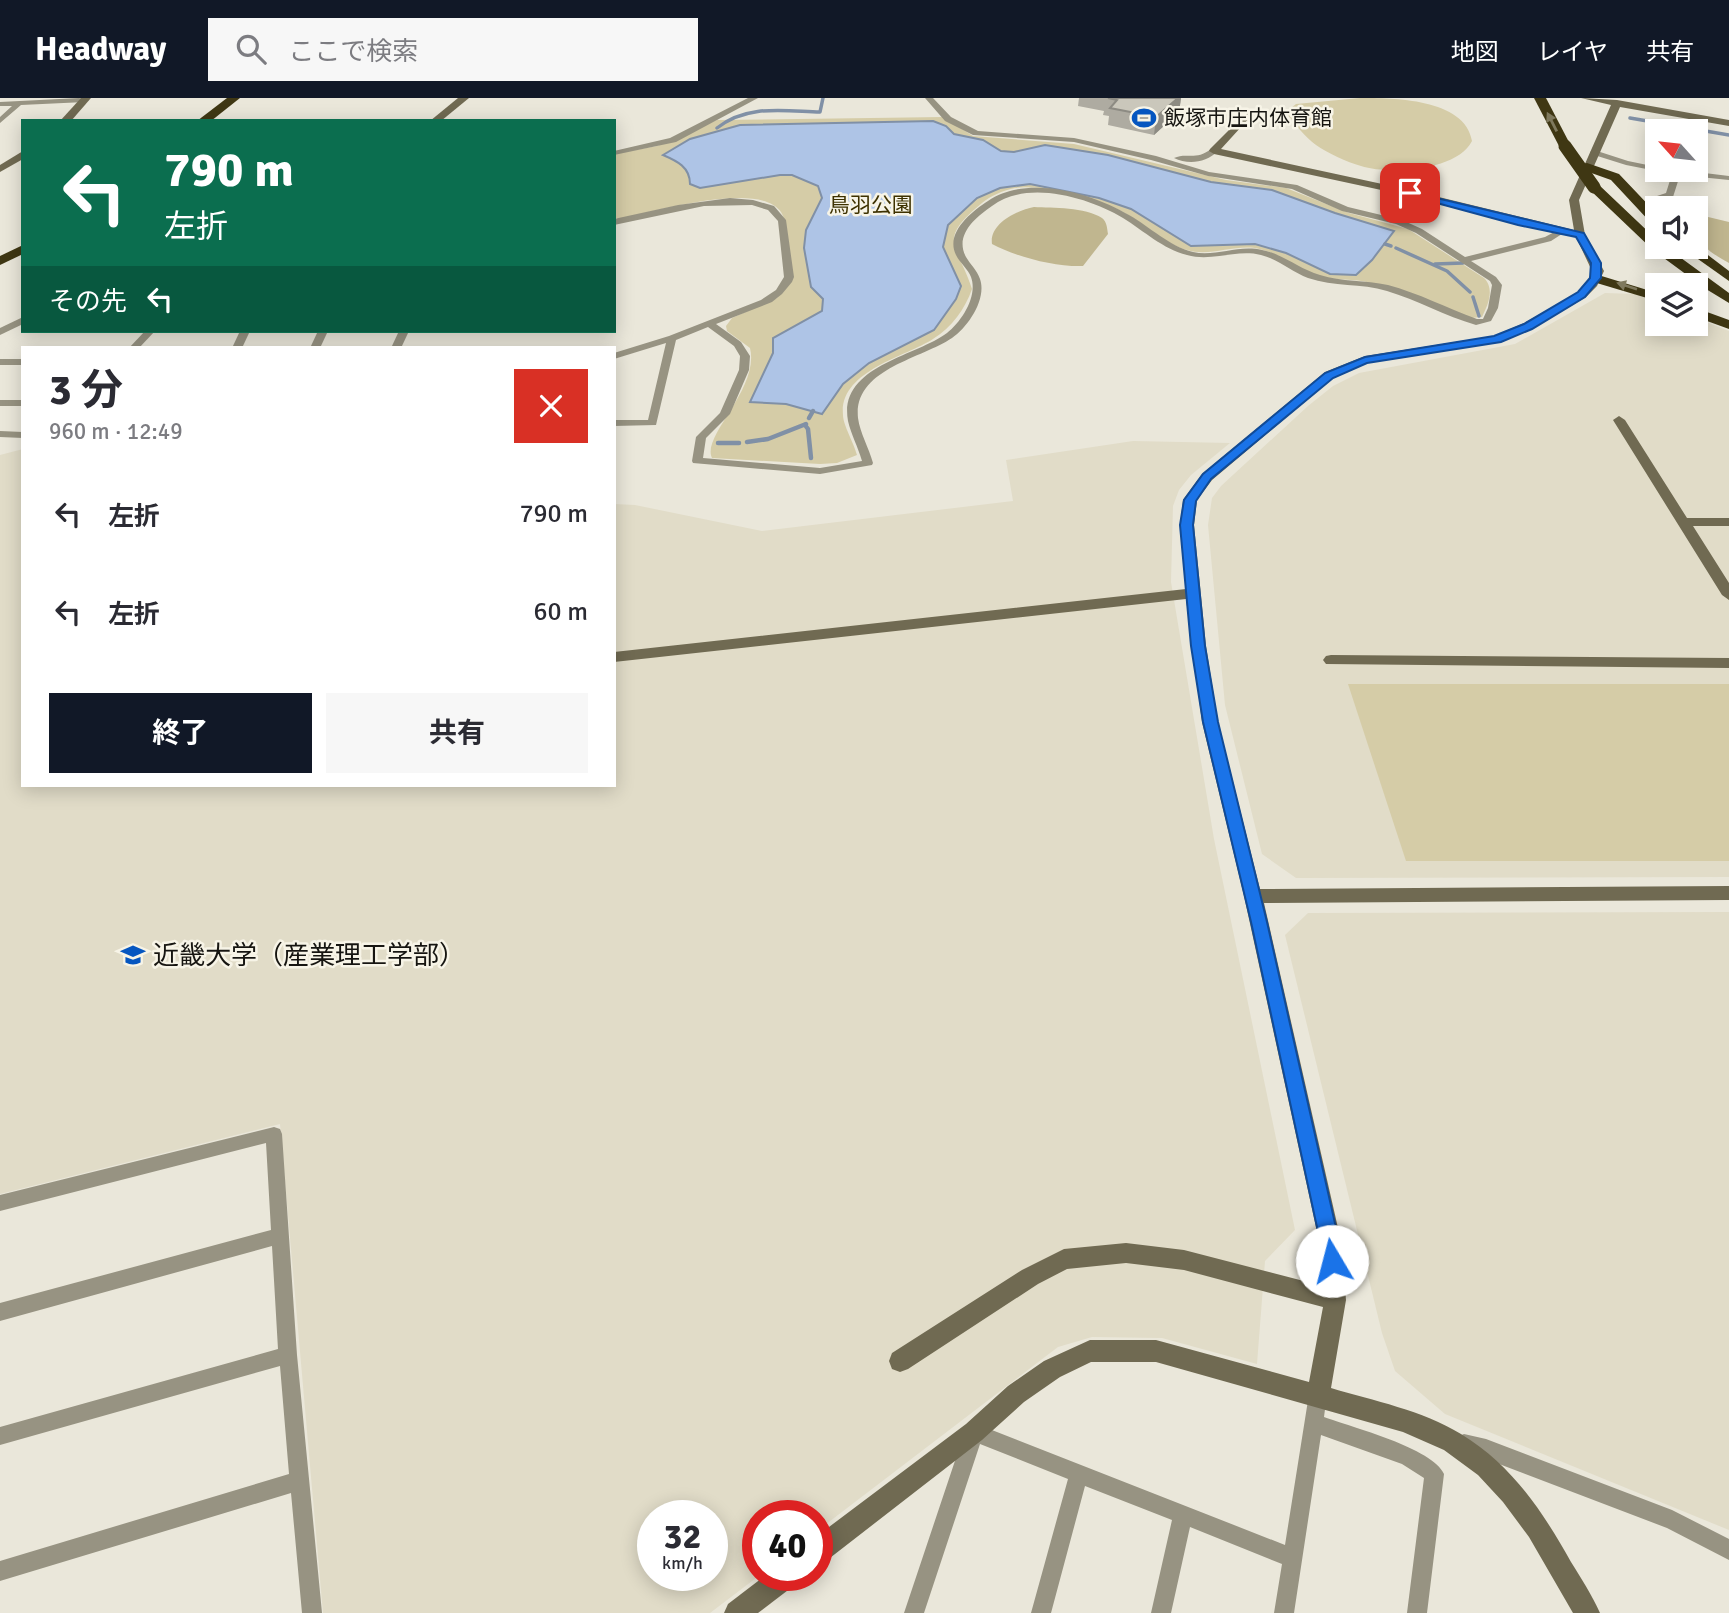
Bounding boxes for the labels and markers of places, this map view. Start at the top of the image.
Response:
sports icon: 飯塚市庄内体育館 [1130,104,1158,132]
place label: 飯塚市庄内体育館 [1164,105,1332,131]
pin [1380,163,1440,223]
place label: 近畿大学（産業理工学部） [153,940,465,972]
school or university icon: 近畿大学（産業理工学部） [119,941,147,969]

